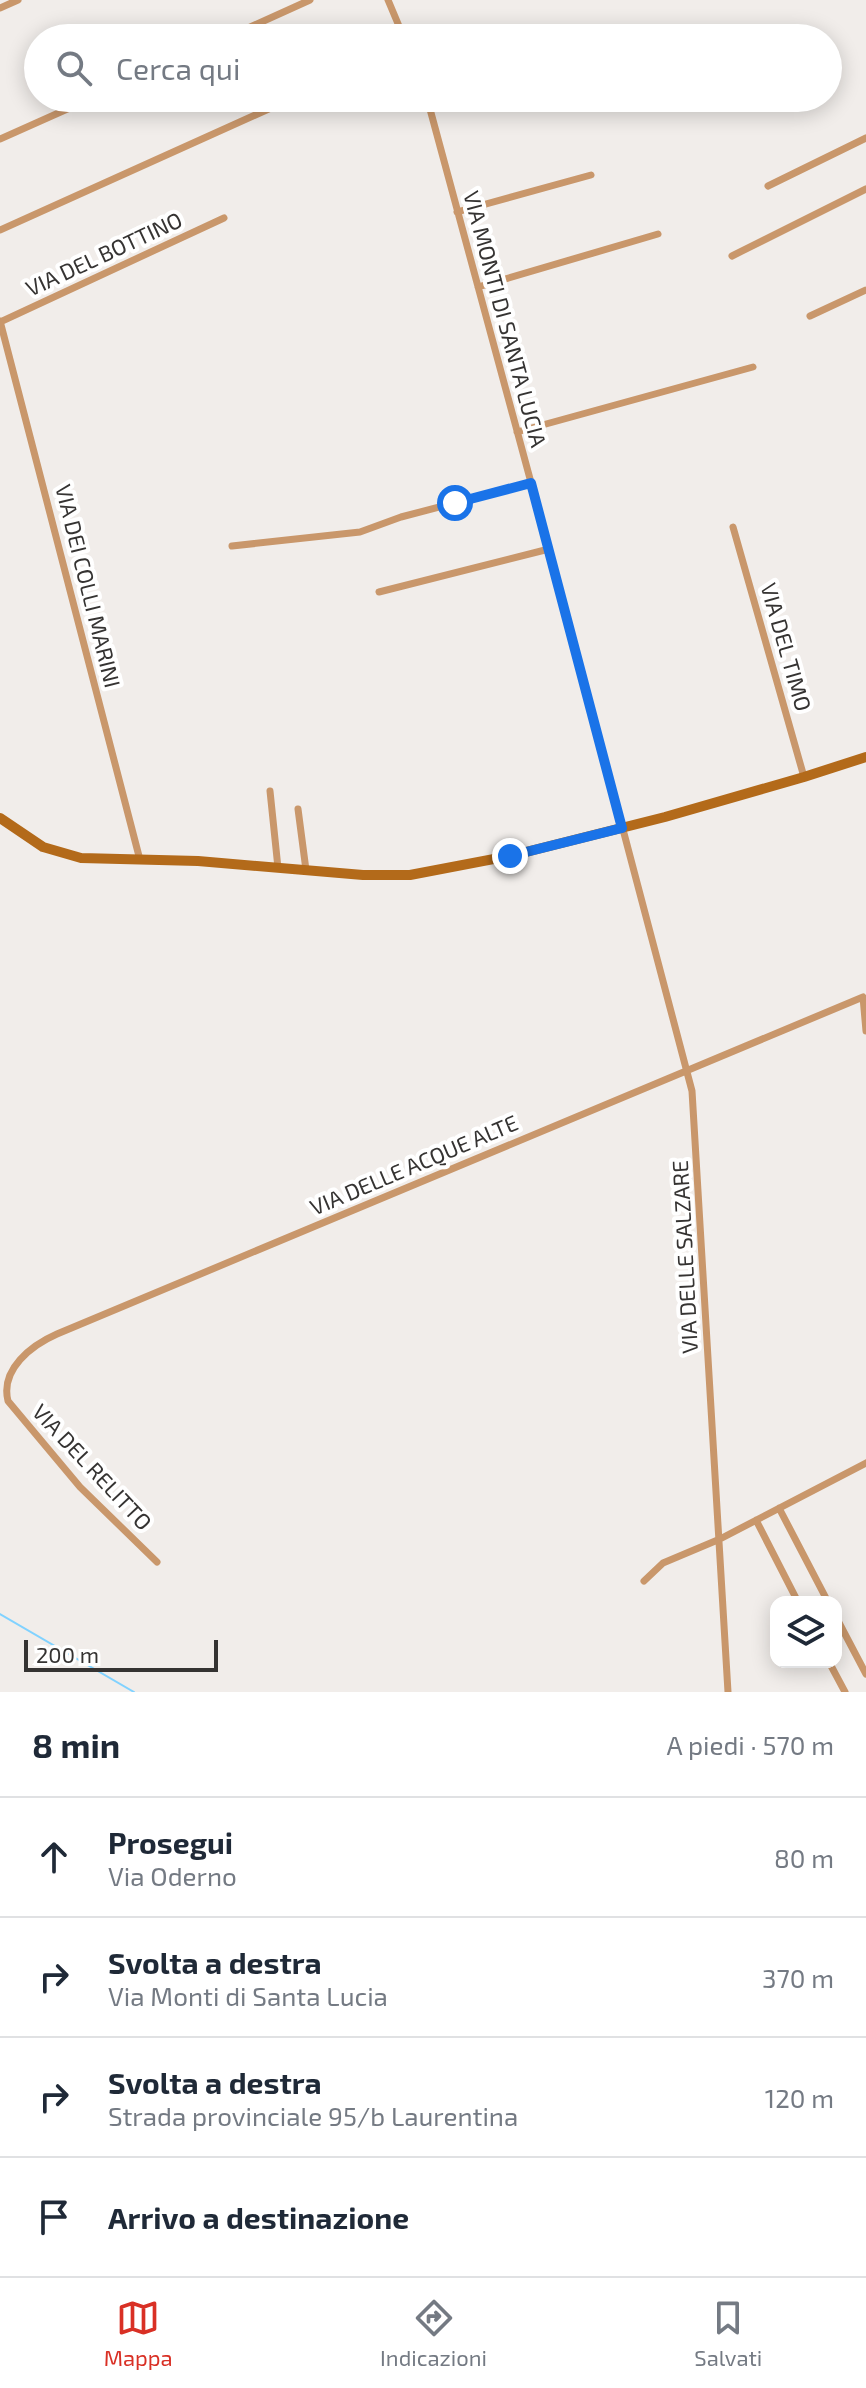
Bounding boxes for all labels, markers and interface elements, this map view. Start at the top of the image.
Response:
search box [24,24,842,112]
icon: search [52,46,96,90]
text: Cerca qui [116,50,240,86]
street label: VIA MONTI DI SANTA LUCIA [459,188,553,450]
street label: VIA DEL BOTTINO [21,206,186,301]
street label: VIA DEI COLLI MARINI [51,481,127,690]
route start [437,485,473,521]
street label: VIA DEL TIMO [756,580,818,714]
route end [492,838,528,874]
street label: VIA DELLE ACQUE ALTE [306,1108,522,1221]
street label: VIA DELLE SALZARE [666,1160,702,1354]
street label: VIA DEL RELITTO [28,1398,158,1535]
map controls [770,1596,842,1668]
button: layers [770,1596,842,1668]
scale bar [24,1636,218,1672]
text: 200 m [36,1641,99,1667]
text: 8 min [32,1724,120,1765]
text: A piedi · 570 m [667,1729,834,1760]
text: Prosegui [108,1824,233,1860]
icon: ahead [32,1835,76,1879]
text: 80 m [774,1842,834,1873]
text: Via Oderno [108,1860,237,1891]
text: Svolta a destra [108,1944,322,1980]
icon: right [32,1955,76,1999]
text: 370 m [762,1962,834,1993]
text: Via Monti di Santa Lucia [108,1980,388,2011]
text: Svolta a destra [108,2064,322,2100]
icon: right [32,2075,76,2119]
text: 120 m [765,2082,834,2113]
text: Strada provinciale 95/b Laurentina [108,2100,518,2131]
icon: arrive [32,2195,76,2239]
text: Arrivo a destinazione [108,2199,409,2235]
tab: Mappa [104,2296,173,2370]
tab: Indicazioni [380,2296,487,2370]
tab: Salvati [694,2296,762,2370]

